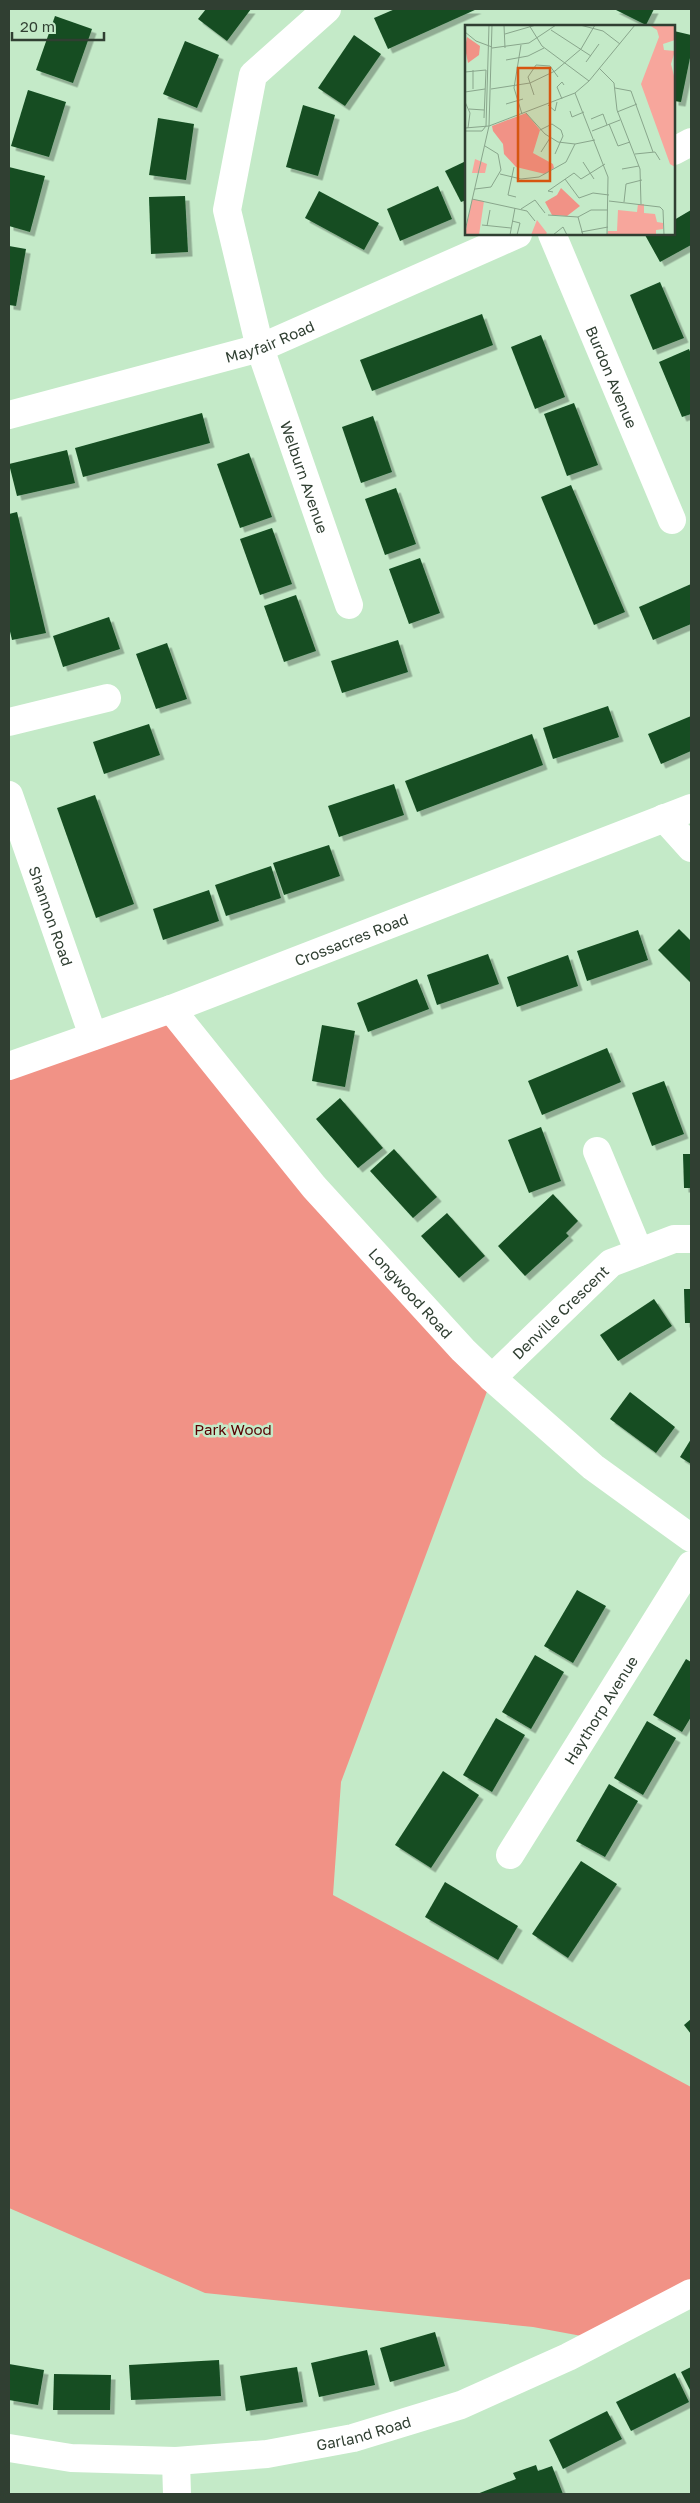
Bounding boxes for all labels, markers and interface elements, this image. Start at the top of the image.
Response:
scale bar [12,10,105,42]
text: 20 m [20,17,55,35]
inset map [465,25,675,235]
street label: Mayfair Road [223,316,317,366]
street label: Burdon Avenue [583,323,641,431]
street label: Welburn Avenue [277,419,332,536]
street label: Shannon Road [25,864,77,968]
street label: Crossacres Road [292,909,411,969]
street label: Longwood Road [365,1244,457,1342]
street label: Denville Crescent [508,1261,612,1363]
park label: Park Wood [194,1420,272,1438]
street label: Haythorp Avenue [560,1652,641,1768]
street label: Garland Road [315,2412,413,2454]

